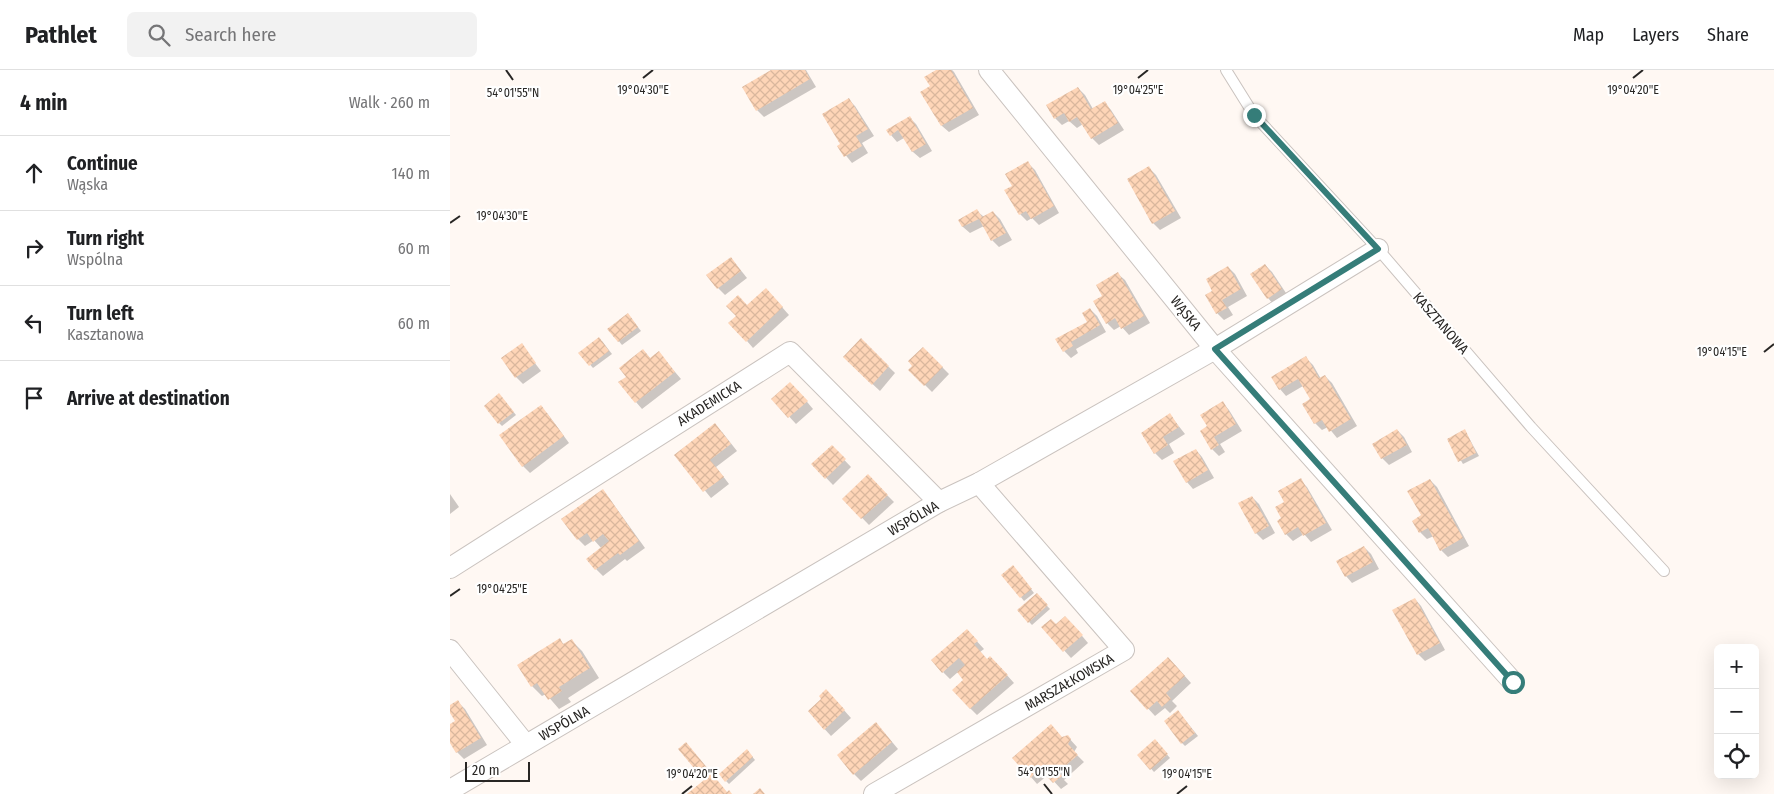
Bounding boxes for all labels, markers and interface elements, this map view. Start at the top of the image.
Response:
search box [127,12,477,57]
text: Pathlet [25,21,97,49]
icon: search [145,21,173,49]
text: Search here [185,23,276,46]
text: Map [1573,24,1604,46]
text: Layers [1632,24,1679,46]
text: Share [1707,24,1749,46]
text: 19°04'30"E [617,83,669,97]
text: 19°04'25"E [1113,83,1164,97]
text: 19°04'20"E [1607,83,1659,97]
text: 54°01'55"N [487,86,539,100]
text: 4 min [20,90,68,116]
text: Walk · 260 m [349,93,430,112]
route end [1243,104,1266,127]
text: Continue [67,152,138,175]
icon: ahead [20,159,48,187]
text: 140 m [392,164,430,183]
text: Wąska [67,175,108,194]
text: 19°04'30"E [476,209,528,223]
text: Turn right [67,227,144,250]
icon: right [20,234,48,262]
text: 60 m [398,239,430,258]
text: Wspólna [67,250,123,269]
street label: KASZTANOWA [1409,289,1472,358]
street label: WĄSKA [1167,293,1205,335]
text: Turn left [67,302,134,325]
icon: left [20,309,48,337]
text: 60 m [398,314,430,333]
text: Kasztanowa [67,325,144,344]
text: 19°04'15"E [1697,345,1747,359]
street label: AKADEMICKA [674,377,745,430]
icon: arrive [20,384,48,412]
text: Arrive at destination [67,387,230,410]
street label: WSPÓLNA [884,496,942,540]
text: 19°04'25"E [477,582,528,596]
map controls [1714,644,1759,779]
button: + [1714,644,1759,689]
street label: MARSZAŁKOWSKA [1022,650,1117,715]
route start [1502,671,1525,694]
button: − [1714,689,1759,734]
street label: WSPÓLNA [535,701,593,745]
button: locate [1714,734,1759,779]
scale bar [465,759,530,782]
text: 20 m [472,762,500,779]
text: 54°01'55"N [1018,765,1070,779]
text: 19°04'20"E [666,767,718,781]
text: 19°04'15"E [1162,767,1212,781]

